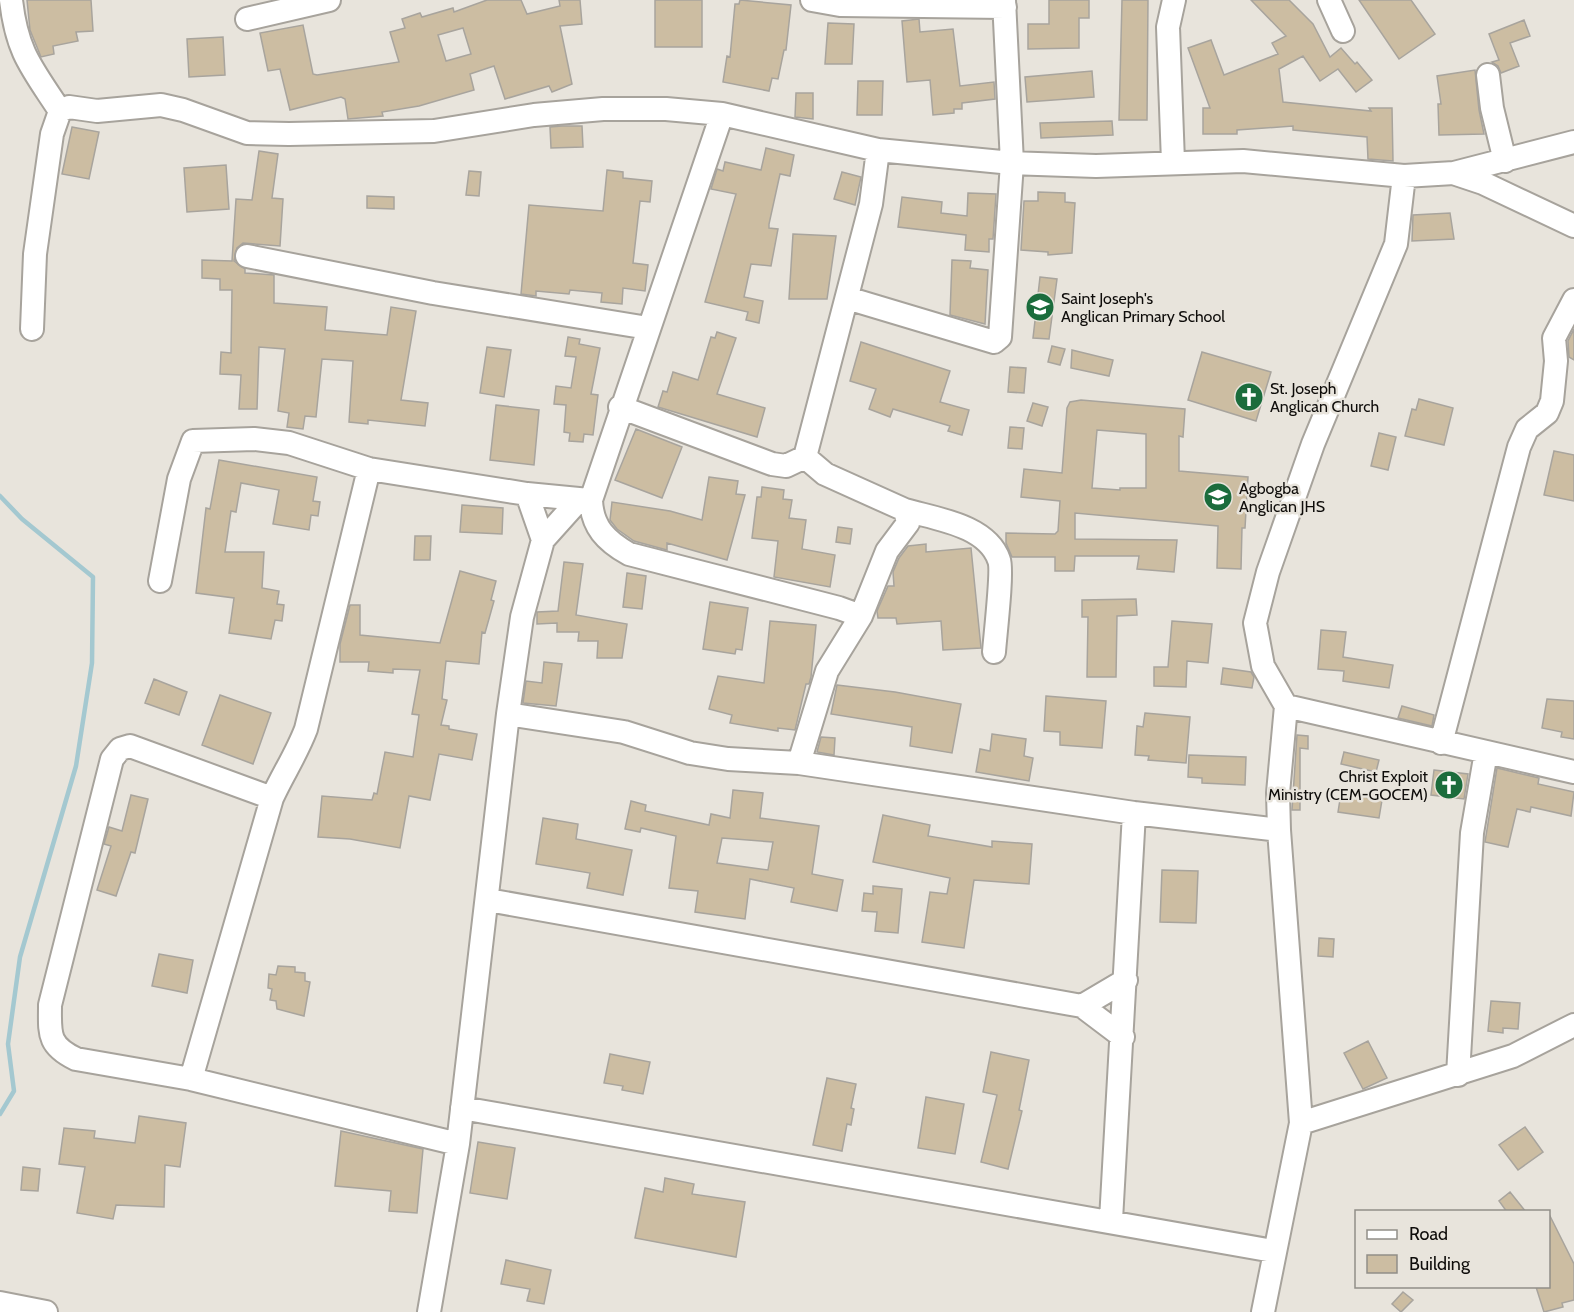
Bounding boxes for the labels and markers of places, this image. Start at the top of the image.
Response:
place label: Saint Joseph's Anglican Primary School [1061,289,1225,326]
school or university icon: Saint Joseph's Anglican Primary School [1024,291,1056,323]
place label: St. Joseph Anglican Church [1270,379,1379,416]
church icon: St. Joseph Anglican Church [1233,381,1265,413]
place label: Agbogba Anglican JHS [1239,479,1325,516]
school or university icon: Agbogba Anglican JHS [1202,481,1234,513]
place label: Christ Exploit Ministry (CEM-GOCEM) [1268,767,1429,804]
church icon: Christ Exploit Ministry (CEM-GOCEM) [1433,769,1465,801]

